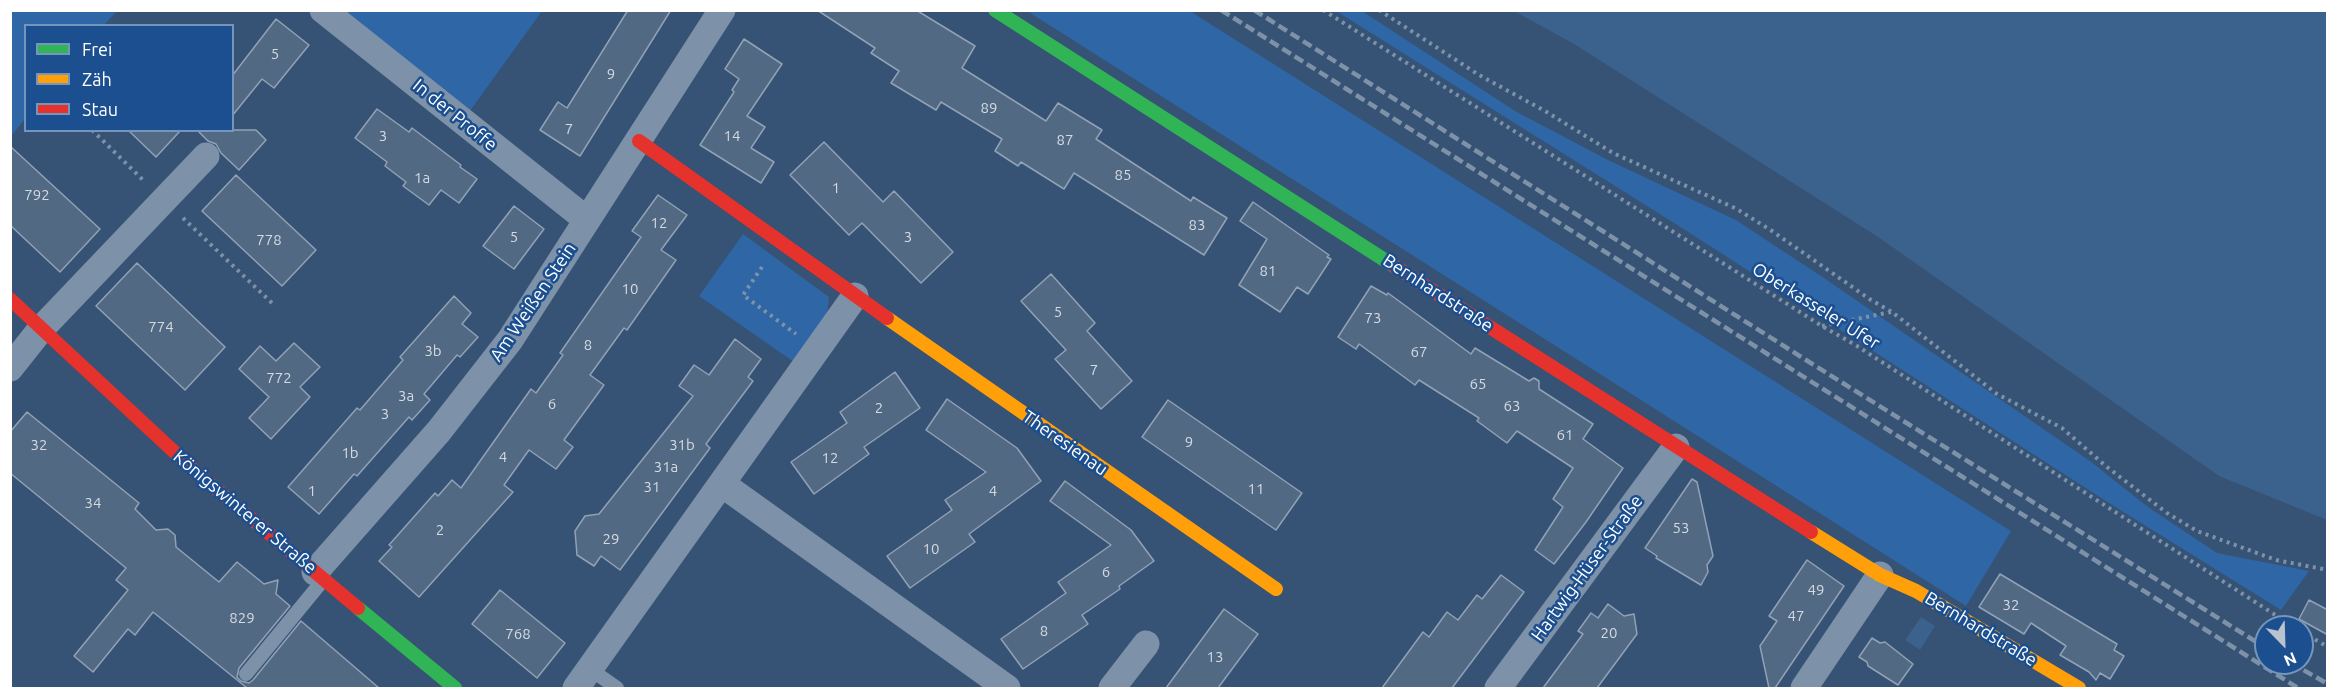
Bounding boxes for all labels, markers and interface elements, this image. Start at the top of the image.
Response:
legend [24,24,234,132]
text: Frei [82,39,112,59]
house number: 5 [271,45,279,63]
house number: 9 [607,65,615,83]
text: Zäh [82,69,112,89]
street label: In der Proffe [409,74,501,156]
text: Stau [82,99,118,119]
house number: 89 [981,99,997,117]
house number: 7 [565,120,573,138]
house number: 3 [379,127,387,145]
house number: 14 [724,127,740,145]
house number: 87 [1057,131,1073,149]
house number: 85 [1115,166,1131,184]
house number: 1a [414,169,430,187]
house number: 1 [832,179,840,197]
house number: 792 [24,186,50,204]
house number: 12 [651,214,667,232]
house number: 83 [1189,216,1205,234]
house number: 5 [510,228,518,246]
house number: 3 [904,228,912,246]
house number: 778 [256,231,282,249]
street label: Am Weißen Stein [485,239,581,365]
street label: Bernhardstraße [1379,249,1497,337]
street label: Oberkasseler Ufer [1748,258,1884,354]
house number: 81 [1260,262,1276,280]
house number: 10 [622,280,638,298]
house number: 5 [1054,303,1062,321]
house number: 73 [1365,309,1381,327]
house number: 774 [148,318,174,336]
house number: 8 [584,336,592,354]
house number: 3b [424,342,442,360]
house number: 67 [1411,343,1427,361]
house number: 7 [1090,361,1098,379]
house number: 772 [266,369,292,387]
house number: 65 [1470,375,1486,393]
house number: 3a [398,387,414,405]
house number: 6 [548,395,556,413]
house number: 63 [1504,397,1520,415]
house number: 2 [875,399,883,417]
house number: 3 [381,405,389,423]
street label: Theresienau [1018,406,1112,480]
house number: 61 [1557,426,1573,444]
house number: 9 [1185,433,1193,451]
house number: 32 [31,436,47,454]
house number: 31b [669,436,695,454]
house number: 1b [341,444,359,462]
street label: Königswinterer Straße [169,446,321,578]
house number: 4 [499,448,507,466]
house number: 12 [822,449,838,467]
house number: 31a [654,458,678,476]
house number: 31 [644,478,660,496]
house number: 11 [1248,480,1264,498]
house number: 1 [308,482,316,500]
house number: 4 [989,482,997,500]
street label: Hartwig-Hüser-Straße [1527,491,1647,645]
house number: 34 [85,494,101,512]
house number: 53 [1673,519,1689,537]
house number: 2 [436,521,444,539]
house number: 29 [603,530,619,548]
house number: 10 [923,540,939,558]
house number: 6 [1102,563,1110,581]
house number: 49 [1808,581,1824,599]
street label: Bernhardstraße [1921,587,2041,671]
house number: 32 [2003,596,2019,614]
house number: 47 [1788,607,1804,625]
house number: 829 [229,609,255,627]
north arrow [2254,615,2314,675]
house number: 8 [1040,622,1048,640]
house number: 20 [1601,624,1617,642]
house number: 768 [505,625,531,643]
house number: 13 [1207,648,1223,666]
text: N [2281,649,2299,670]

